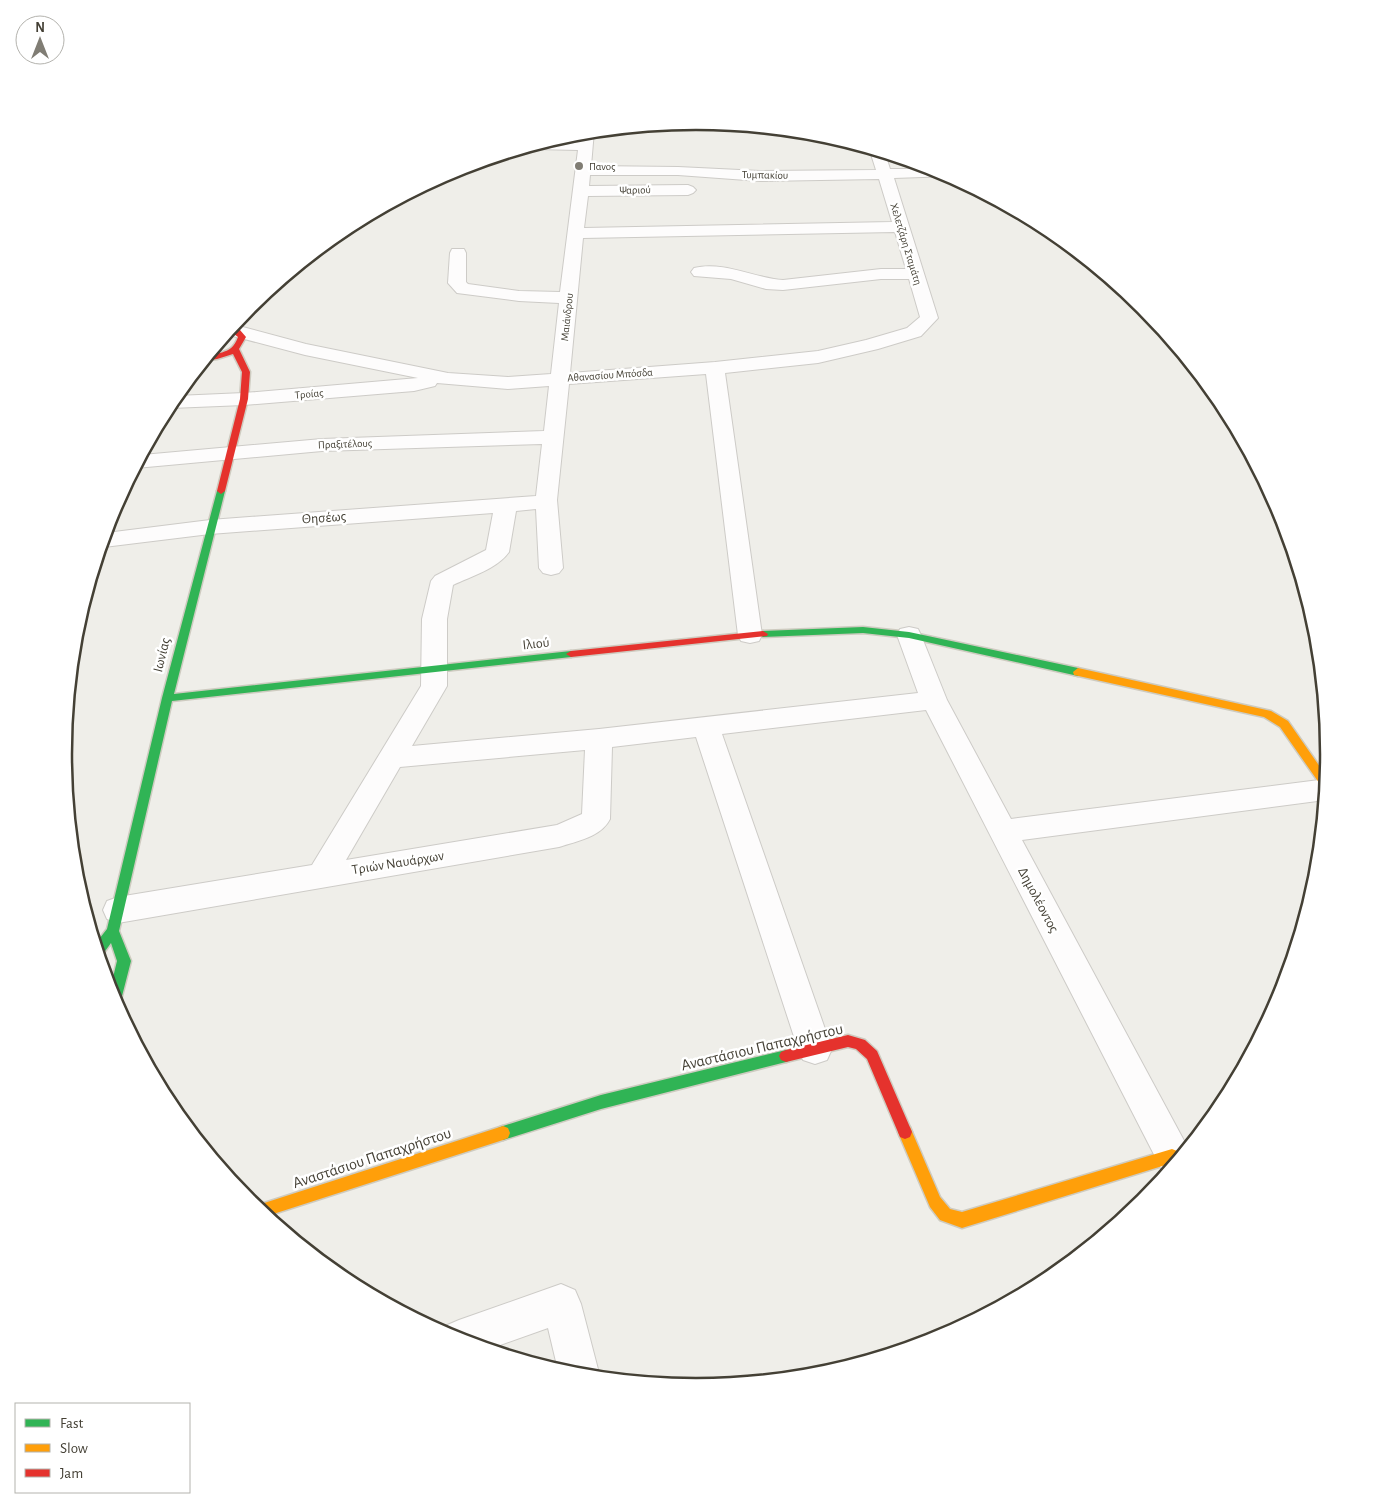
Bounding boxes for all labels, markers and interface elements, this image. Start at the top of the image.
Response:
north arrow [15,15,65,65]
text: N [35,21,45,35]
marker: Πανος [573,160,585,172]
place label: Πανος [589,161,615,172]
street label: Τυμπακίου [742,169,788,181]
street label: Ψαριού [619,184,651,196]
street label: Χελετζάρη Σταμάτη [888,202,924,286]
street label: Μαιάνδρου [559,292,575,342]
street label: Αθανασίου Μπόσδα [567,367,653,383]
street label: Τροίας [294,387,324,401]
street label: Πραξιτέλους [318,438,372,450]
street label: Θησέως [301,509,347,527]
street label: Ιωνίας [151,636,173,674]
street label: Ιλιού [522,636,550,652]
street label: Τριών Ναυάρχων [351,849,445,877]
street label: Δημολέοντος [1015,865,1061,935]
street label: Αναστάσιου Παπαχρήστου [680,1021,844,1073]
street label: Αναστάσιου Παπαχρήστου [291,1125,453,1191]
legend [15,1403,190,1493]
text: Fast [60,1416,84,1431]
text: Slow [60,1441,88,1456]
text: Jam [60,1466,83,1481]

